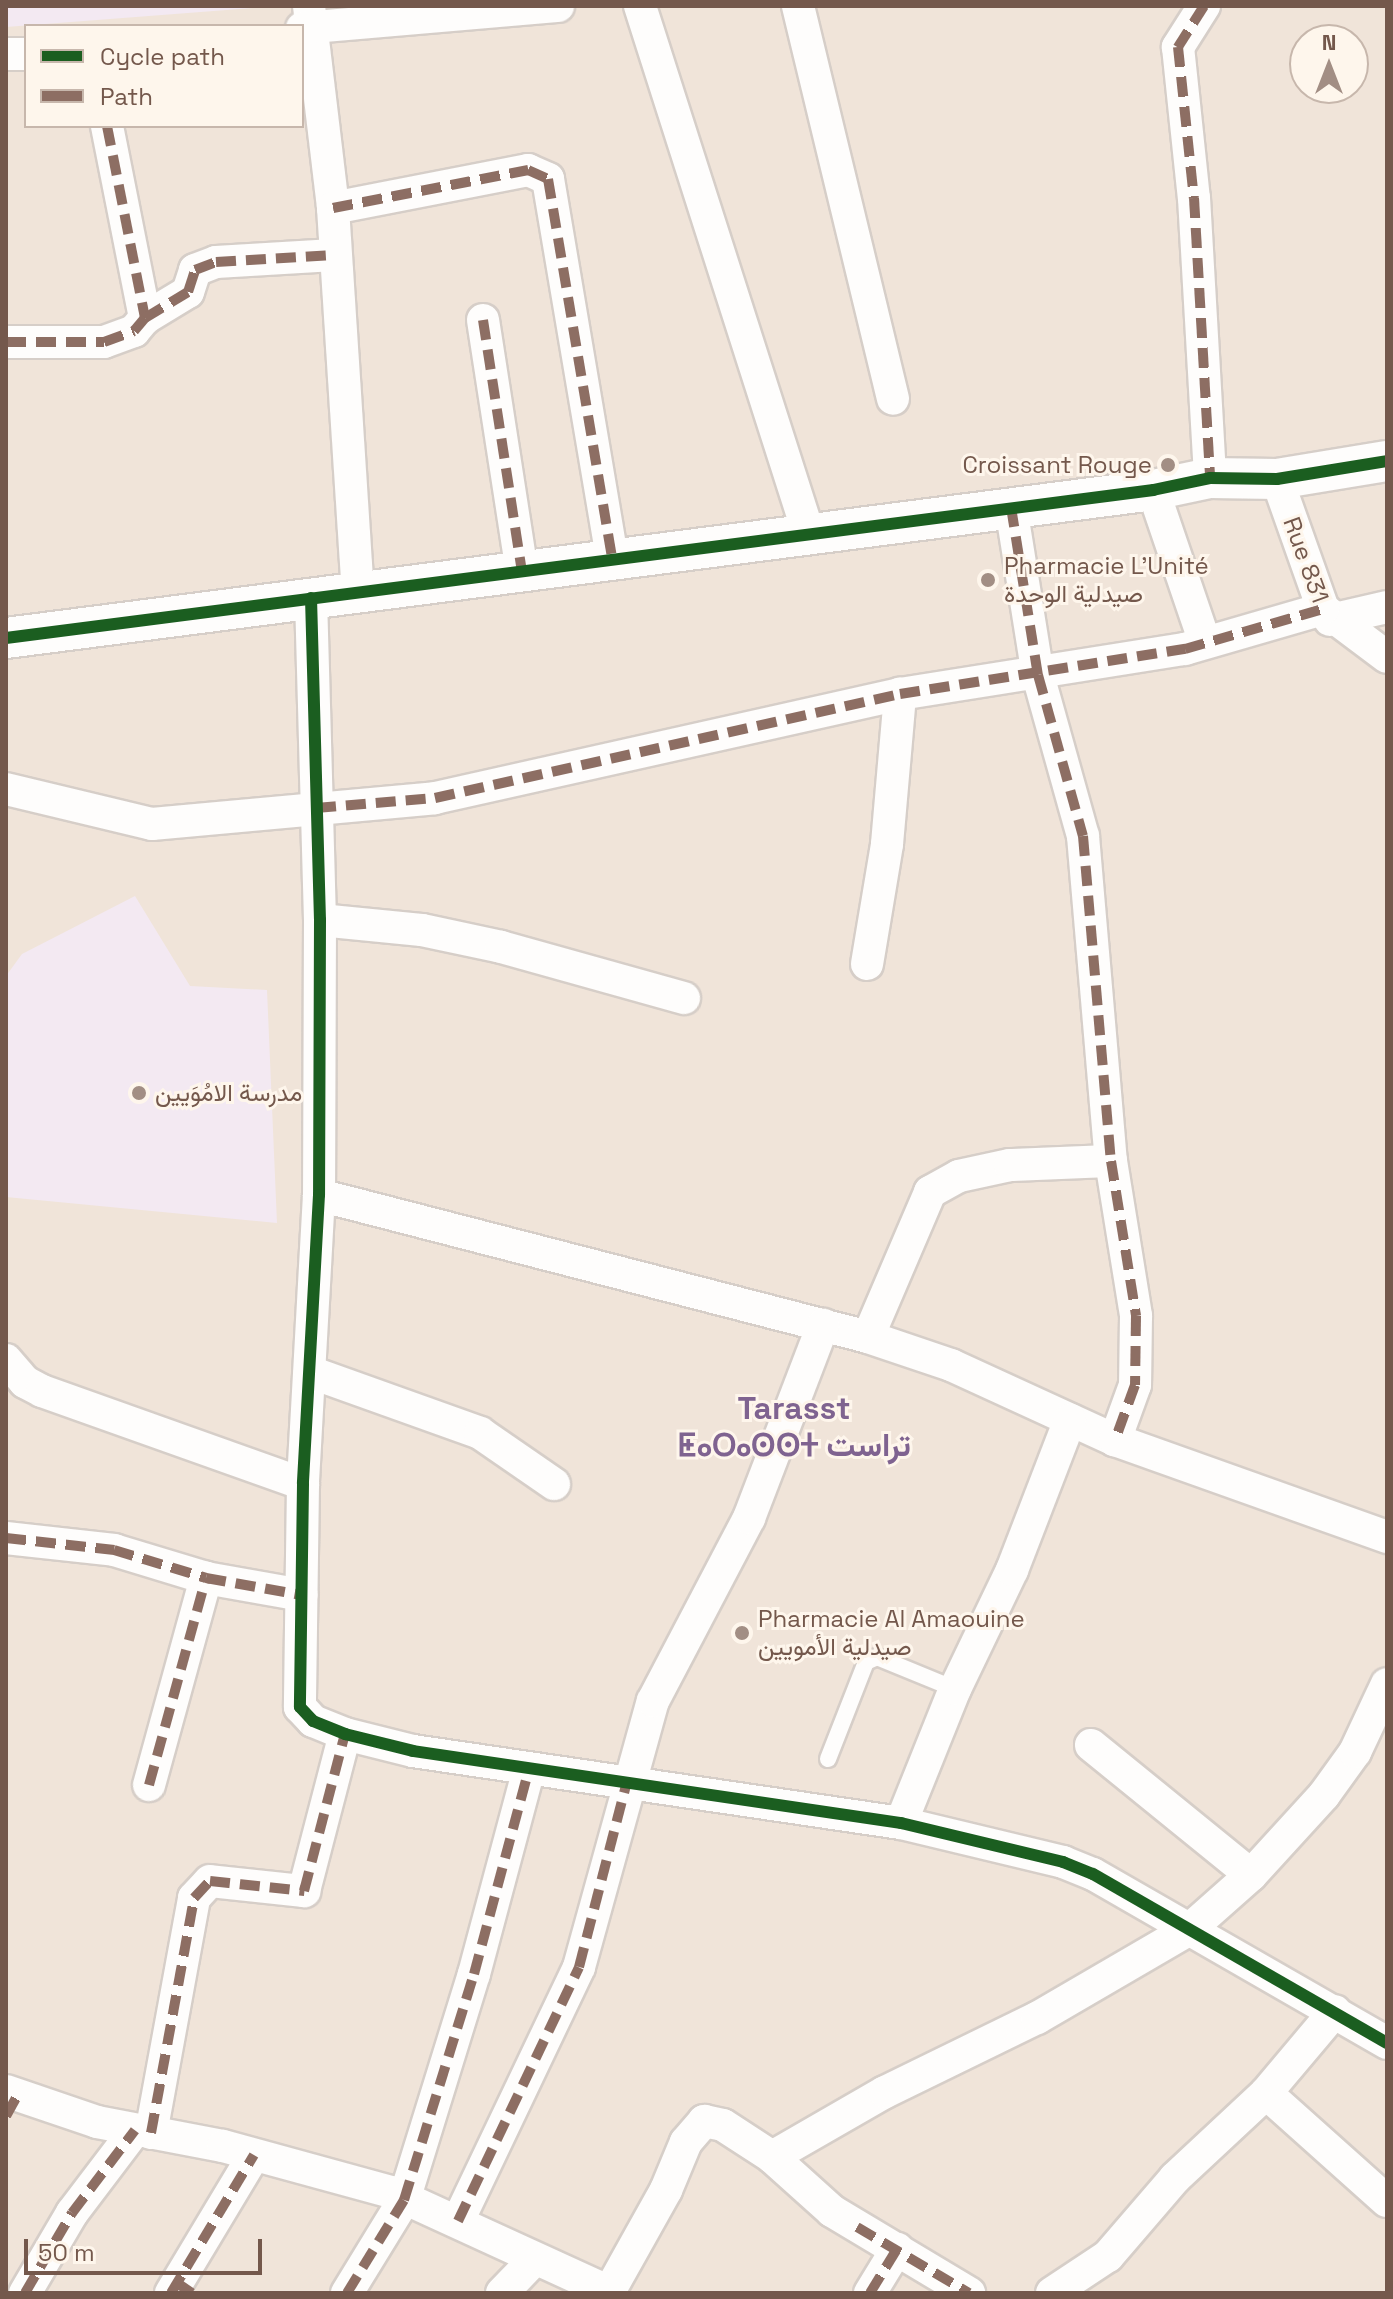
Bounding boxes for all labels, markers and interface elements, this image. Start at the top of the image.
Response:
legend [24,24,304,128]
north arrow [1289,24,1369,104]
text: N [1322,28,1336,56]
text: Cycle path [100,41,225,72]
text: Path [100,81,153,112]
place label: Croissant Rouge [962,451,1152,479]
marker: Croissant Rouge [1159,456,1177,474]
street label: Rue 831 [1277,513,1335,607]
place label: Pharmacie L'Unité صيدلية الوحدة [1004,552,1209,608]
marker: Pharmacie L'Unité صيدلية الوحدة [979,571,997,589]
place label: مدرسة الامُوَيين [155,1079,302,1107]
marker: مدرسة الامُوَيين [130,1084,148,1102]
district label: Tarasst ⵟⴰⵔⴰⵙⵙⵜ تراست [677,1390,911,1465]
place label: Pharmacie Al Amaouine صيدلية الأمويين [758,1605,1025,1661]
marker: Pharmacie Al Amaouine صيدلية الأمويين [733,1624,751,1642]
scale bar [28,2223,266,2273]
text: 50 m [38,2237,95,2268]

